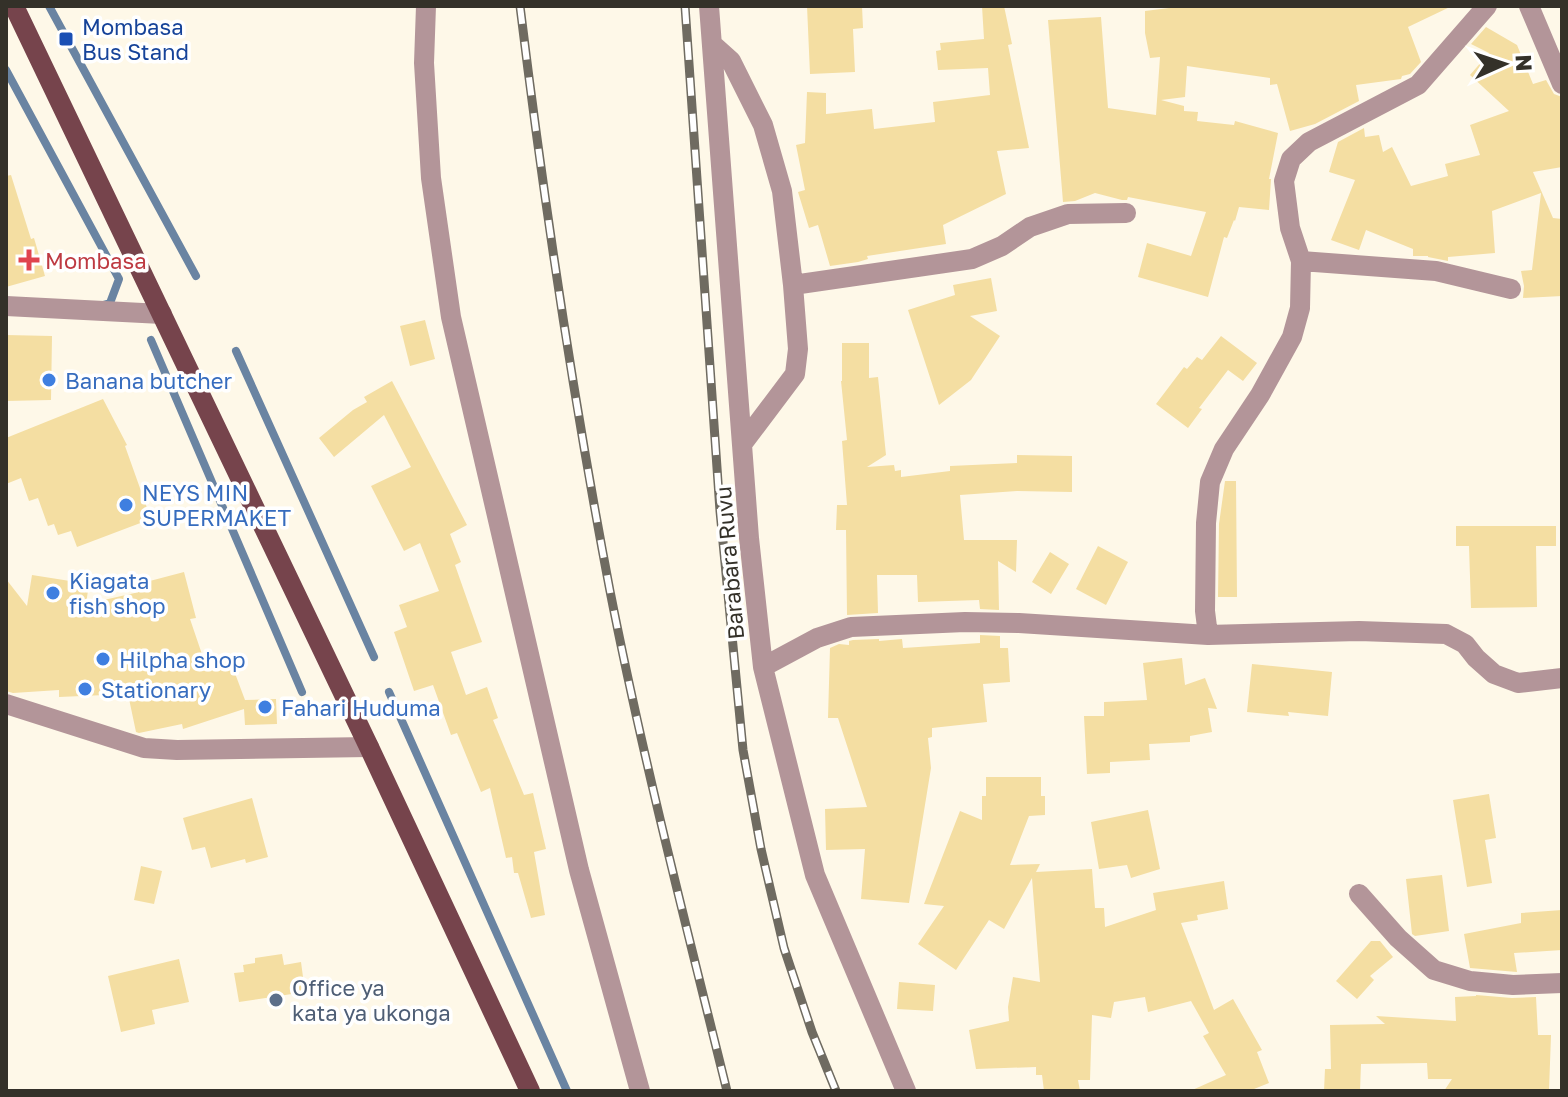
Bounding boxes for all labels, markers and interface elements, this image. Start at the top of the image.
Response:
place label: Mombasa Bus Stand [82,13,189,65]
north arrow [1464,24,1544,104]
marker: Mombasa Bus Stand [57,30,75,48]
text: N [1511,54,1538,72]
place label: Mombasa [45,247,147,274]
marker: Mombasa [20,251,38,269]
place label: Banana butcher [65,367,233,394]
marker: Banana butcher [40,371,58,389]
place label: NEYS MIN SUPERMAKET [142,479,291,531]
street label: Barabara Ruvu [709,485,749,641]
marker: NEYS MIN SUPERMAKET [117,496,135,514]
place label: Kiagata fish shop [69,567,166,619]
marker: Kiagata fish shop [44,584,62,602]
place label: Hilpha shop [119,646,246,673]
marker: Hilpha shop [94,650,112,668]
place label: Stationary [101,676,211,703]
marker: Stationary [76,680,94,698]
place label: Fahari Huduma [281,694,441,721]
marker: Fahari Huduma [256,698,274,716]
place label: Office ya kata ya ukonga [292,974,451,1026]
marker: Office ya kata ya ukonga [267,991,285,1009]

